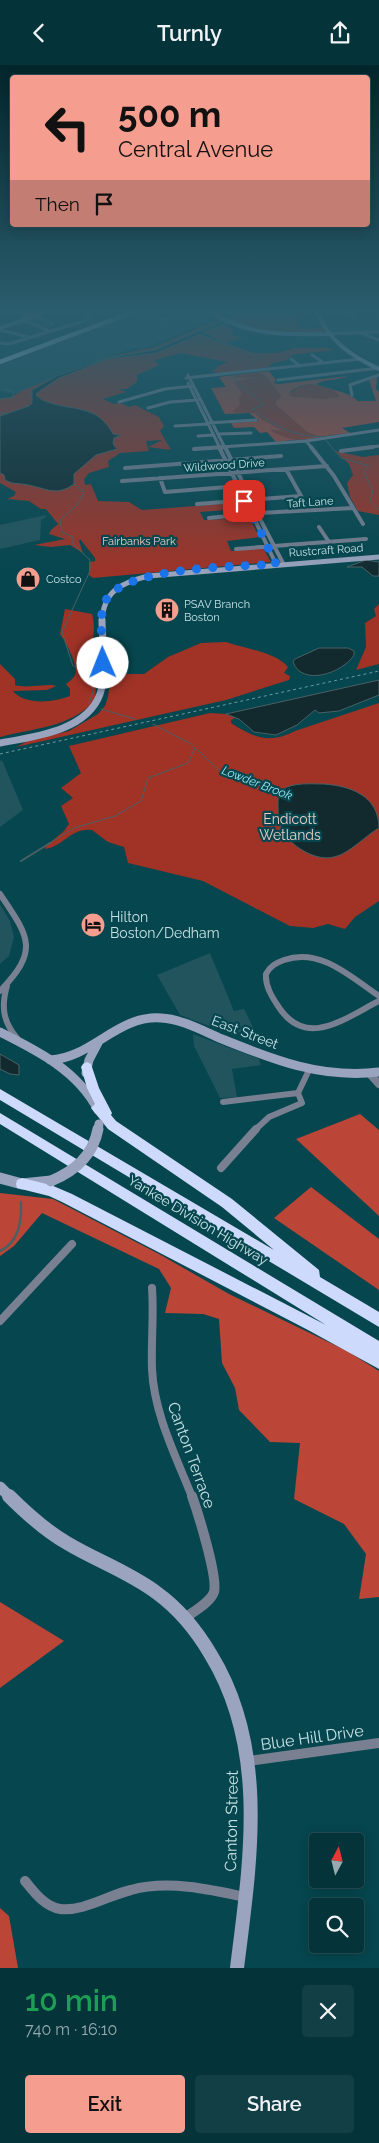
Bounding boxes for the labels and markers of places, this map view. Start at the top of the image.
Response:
pin [223,480,265,522]
shop icon: Costco [15,566,41,592]
place label: Costco [46,573,82,586]
building icon: PSAV Branch Boston [154,597,180,623]
place label: PSAV Branch Boston [184,598,250,624]
place label: Hilton Boston/Dedham [110,909,220,941]
hotel icon: Hilton Boston/Dedham [80,912,106,938]

